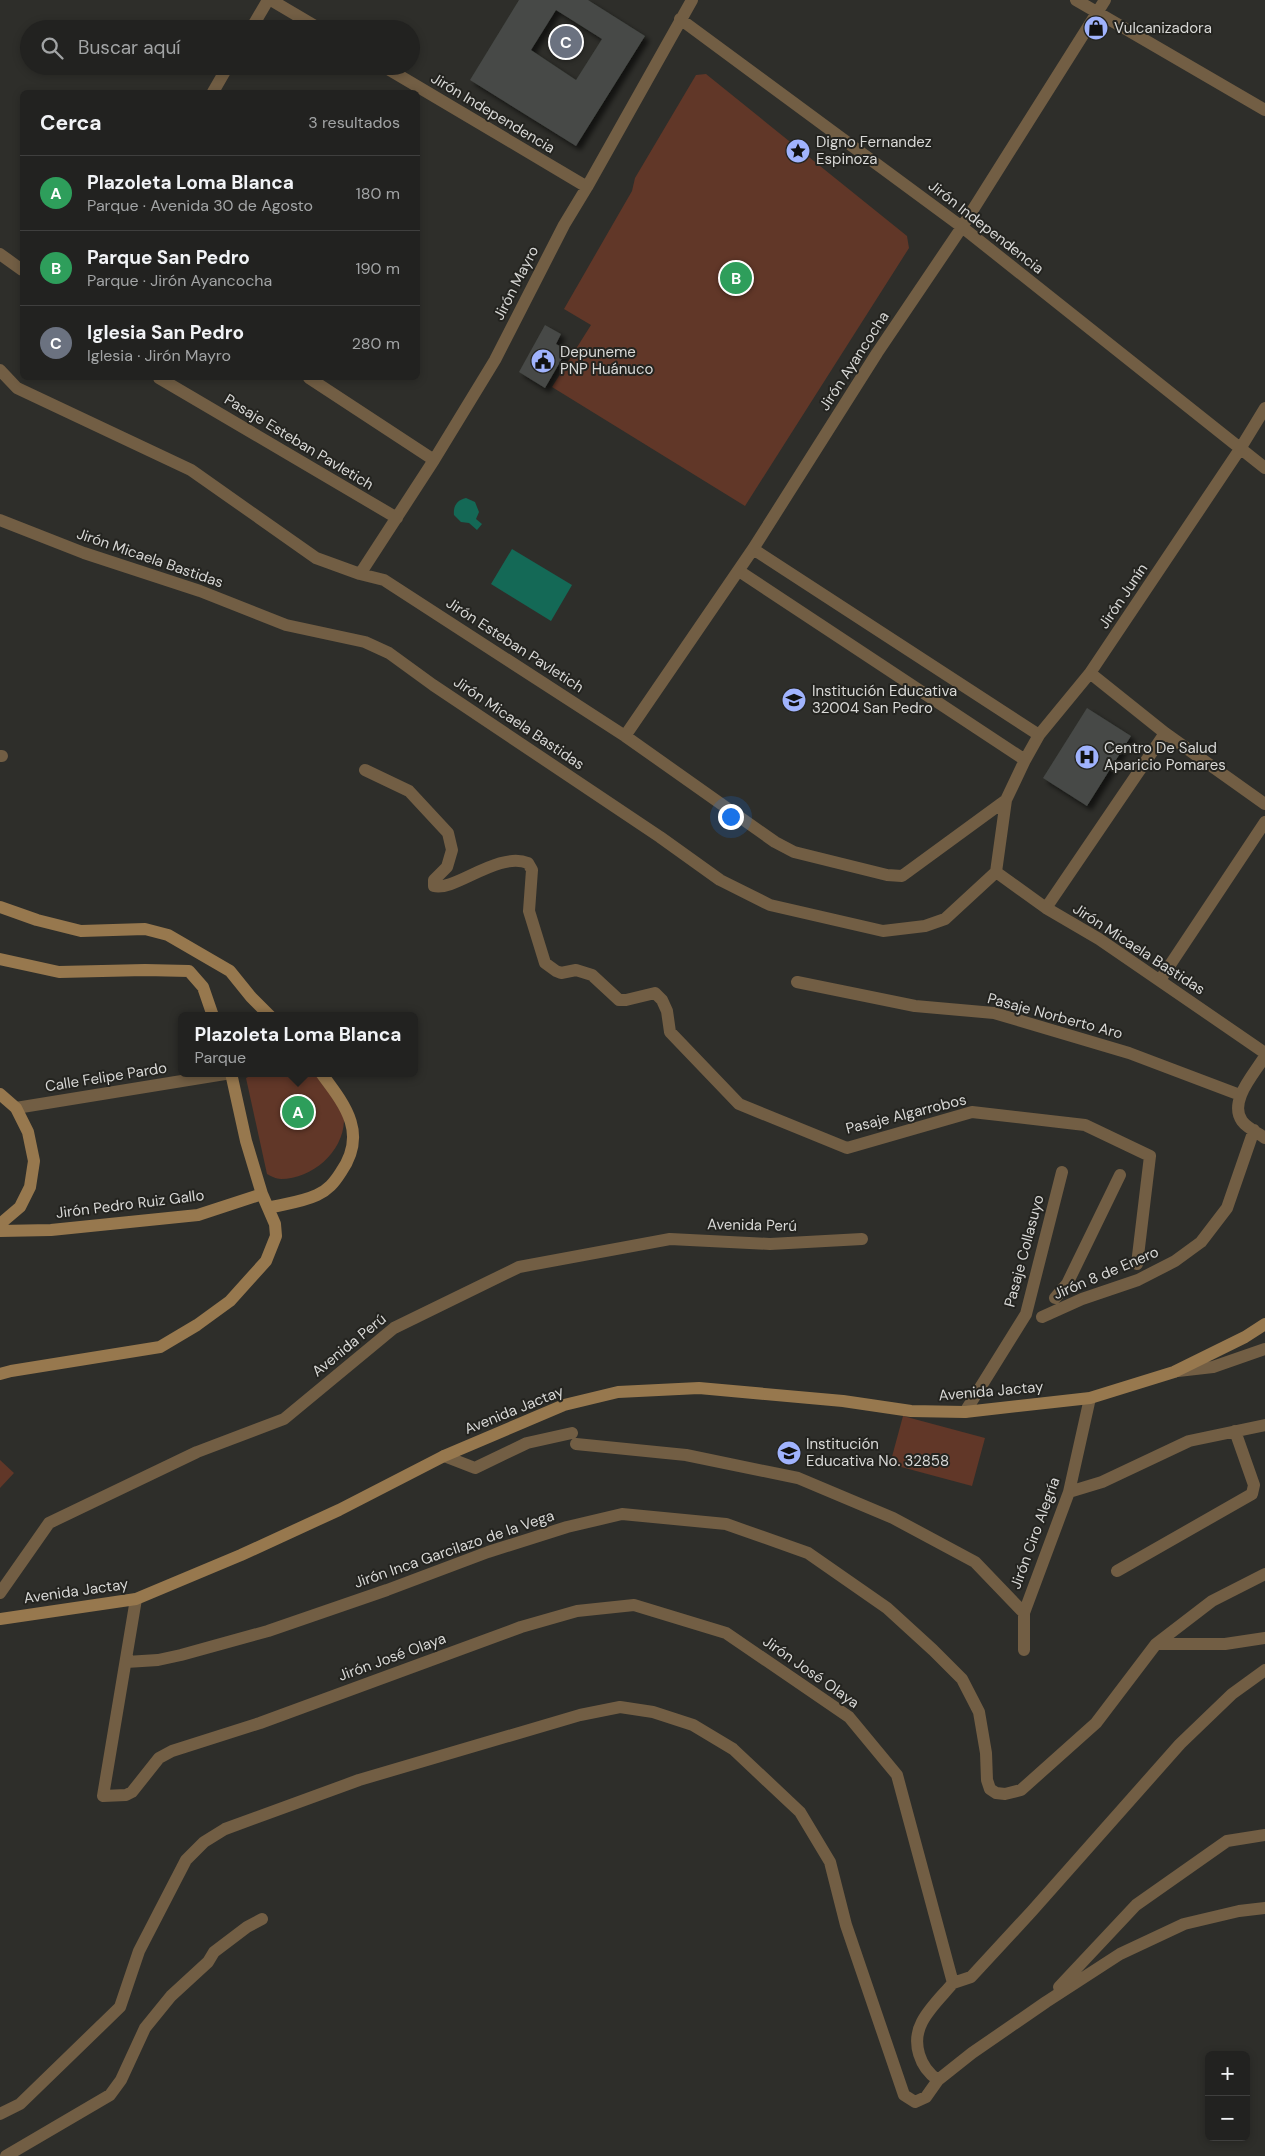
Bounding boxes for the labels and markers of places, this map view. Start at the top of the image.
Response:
shop icon: Vulcanizadora [1083,15,1109,41]
place label: Vulcanizadora [1114,18,1212,38]
pin: C [550,23,582,61]
place label: Digno Fernandez Espinoza [816,132,932,169]
place icon: Digno Fernandez Espinoza [785,138,811,164]
pin: B [720,259,752,297]
place label: Depuneme PNP Huánuco [560,342,654,379]
public building icon: Depuneme PNP Huánuco [530,348,556,374]
place label: Institución Educativa 32004 San Pedro [812,681,957,718]
school or university icon: Institución Educativa 32004 San Pedro [781,687,807,713]
place label: Centro De Salud Aparicio Pomares [1104,738,1226,775]
hospital icon: Centro De Salud Aparicio Pomares [1074,744,1100,770]
pin: A [282,1093,314,1131]
place label: Institución Educativa No. 32858 [806,1434,949,1471]
school or university icon: Institución Educativa No. 32858 [776,1440,802,1466]

